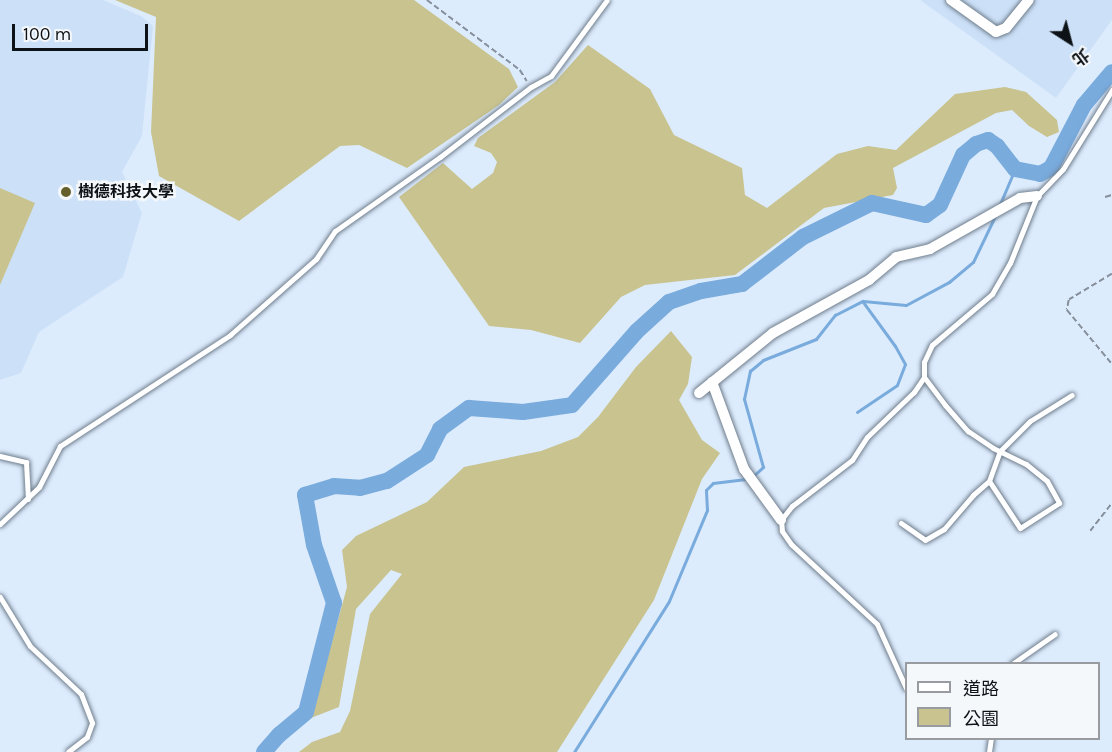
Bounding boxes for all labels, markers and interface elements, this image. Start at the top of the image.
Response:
scale bar [15,12,152,50]
north arrow [1040,12,1100,72]
text: 100 m [23,23,71,45]
text: 北 [1069,45,1093,69]
place label: 樹德科技大學 [78,182,174,202]
marker: 樹德科技大學 [59,185,73,199]
legend [905,662,1100,740]
text: 道路 [963,678,999,700]
text: 公園 [963,708,999,730]

